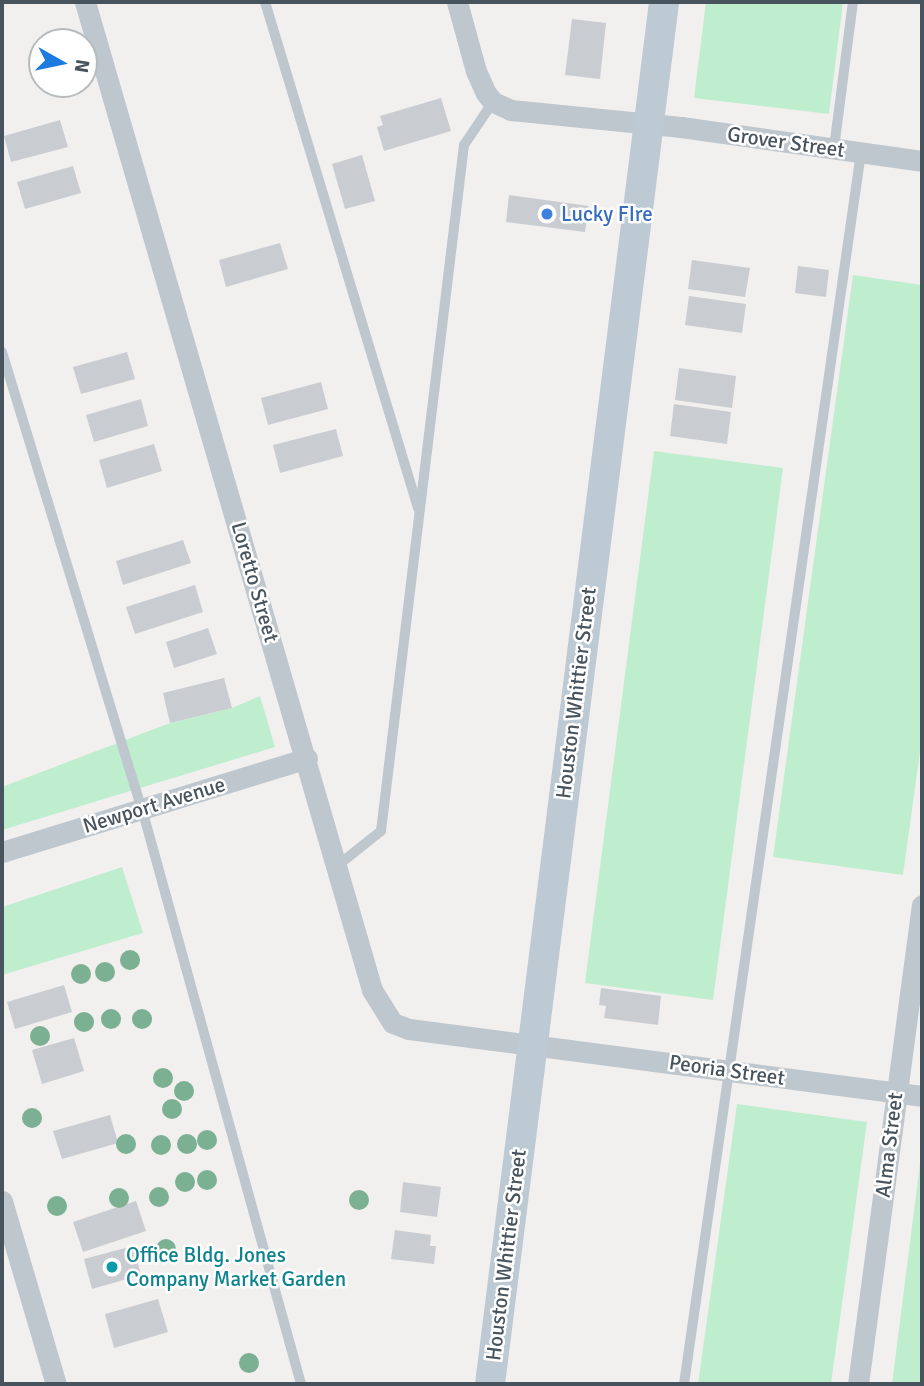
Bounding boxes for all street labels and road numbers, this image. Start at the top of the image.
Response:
street label: Grover Street [726,121,846,163]
street label: Loretto Street [226,519,284,645]
street label: Houston Whittier Street [551,586,601,800]
street label: Newport Avenue [80,771,228,839]
street label: Peoria Street [668,1049,786,1091]
street label: Alma Street [870,1091,908,1199]
street label: Houston Whittier Street [481,1148,531,1362]

